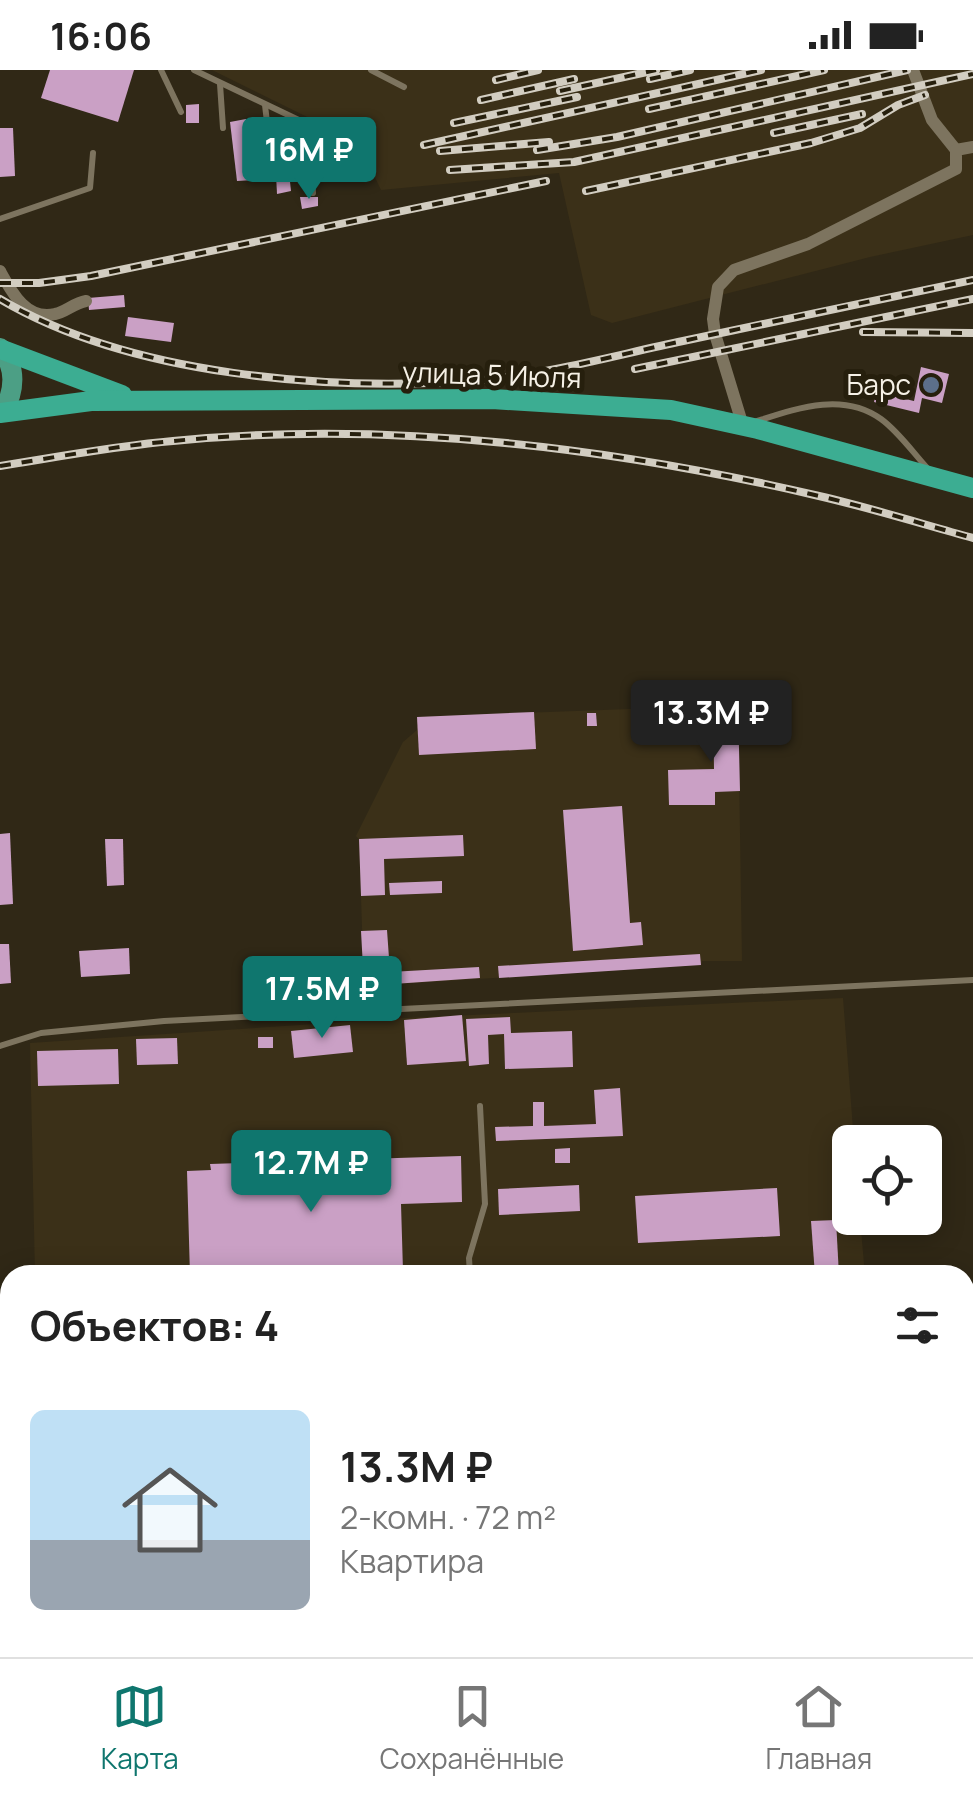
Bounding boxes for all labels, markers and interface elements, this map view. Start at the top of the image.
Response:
text: 16:06 [50,9,152,61]
pin: 16M ₽ [239,117,379,202]
text: 16M ₽ [264,127,354,171]
street label: улица 5 Июля [402,352,582,396]
place label: Барс [846,365,911,403]
marker: Барс [920,374,942,396]
pin: 13.3M ₽ [619,680,803,765]
text: 13.3M ₽ [653,690,769,734]
pin: 17.5M ₽ [230,956,414,1041]
text: 17.5M ₽ [265,966,379,1010]
map controls [832,1125,942,1235]
button: locate [832,1125,942,1235]
pin: 12.7M ₽ [219,1130,403,1215]
text: 12.7M ₽ [253,1140,369,1184]
text: Объектов: 4 [30,1296,279,1354]
icon: filters [890,1298,945,1353]
text: 13.3M ₽ [340,1437,493,1495]
icon: home [110,1450,230,1570]
text: 2-комн. · 72 m² [340,1495,556,1539]
text: Квартира [340,1539,484,1583]
tab: Карта [101,1679,179,1777]
tab: Сохранённые [380,1679,564,1777]
tab: Главная [765,1679,872,1777]

